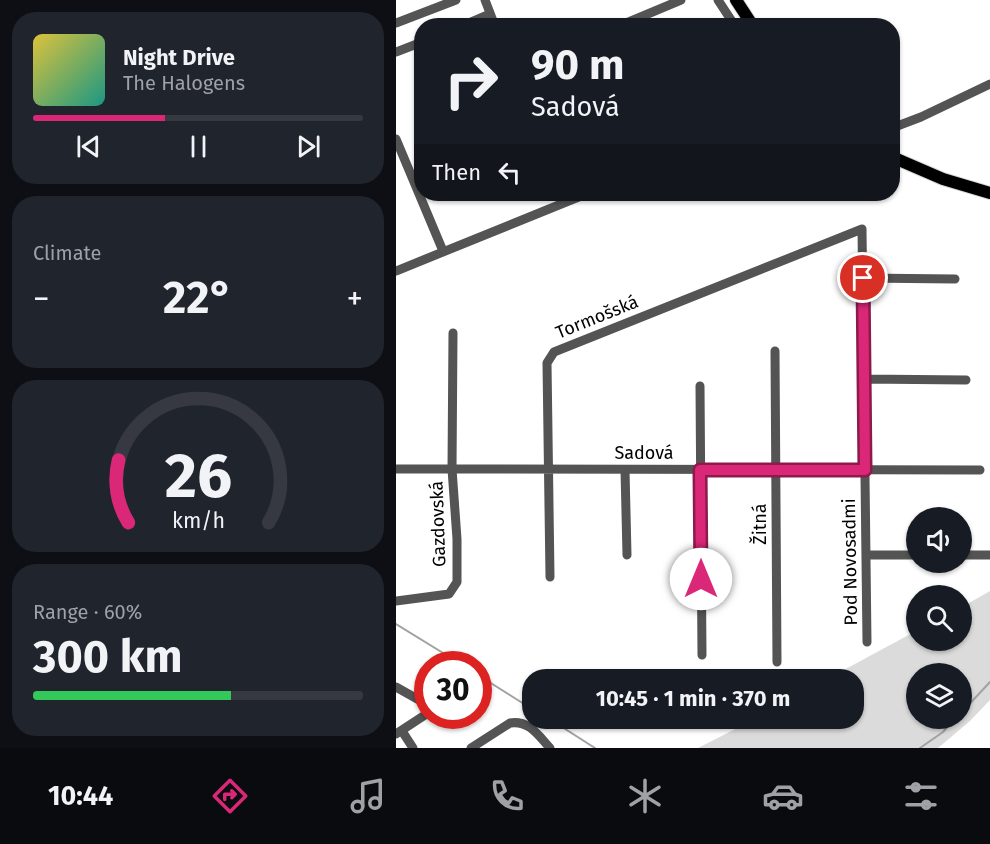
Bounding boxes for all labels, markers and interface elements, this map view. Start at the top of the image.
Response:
text: 90 m [531,40,625,90]
icon: right [432,42,510,120]
text: Night Drive [123,44,235,71]
text: The Halogens [123,71,245,95]
text: Sadová [531,91,620,123]
icon: previous [72,130,105,163]
icon: pause [182,130,215,163]
icon: next [292,130,325,163]
icon: left [493,156,526,189]
text: Then [432,159,481,186]
text: Climate [33,241,101,265]
pin [837,252,888,303]
icon: arrive [846,261,879,294]
text: 22° [163,271,233,325]
text: − [33,279,50,319]
text: + [347,279,363,319]
street label: Tormošská [553,290,641,344]
text: 26 [164,439,232,514]
street label: Sadová [614,442,674,464]
street label: Gazdovská [426,481,450,567]
street label: Pod Novosadmi [838,498,862,626]
street label: Žitná [749,503,771,545]
map controls [906,507,972,729]
button: sound [906,507,972,573]
text: km/h [171,508,225,534]
position arrow [669,547,733,611]
button: search [906,585,972,651]
text: Range · 60% [33,600,142,624]
text: 300 km [33,630,183,684]
speed limit sign: 30 [414,651,492,729]
button: layers [906,663,972,729]
text: 10:45 · 1 min · 370 m [596,685,790,712]
icon: directions [209,775,251,817]
icon: music [347,775,389,817]
icon: phone [486,775,528,817]
icon: climate [624,775,666,817]
icon: car [762,775,804,817]
icon: filters [900,775,942,817]
text: 10:44 [48,780,113,812]

